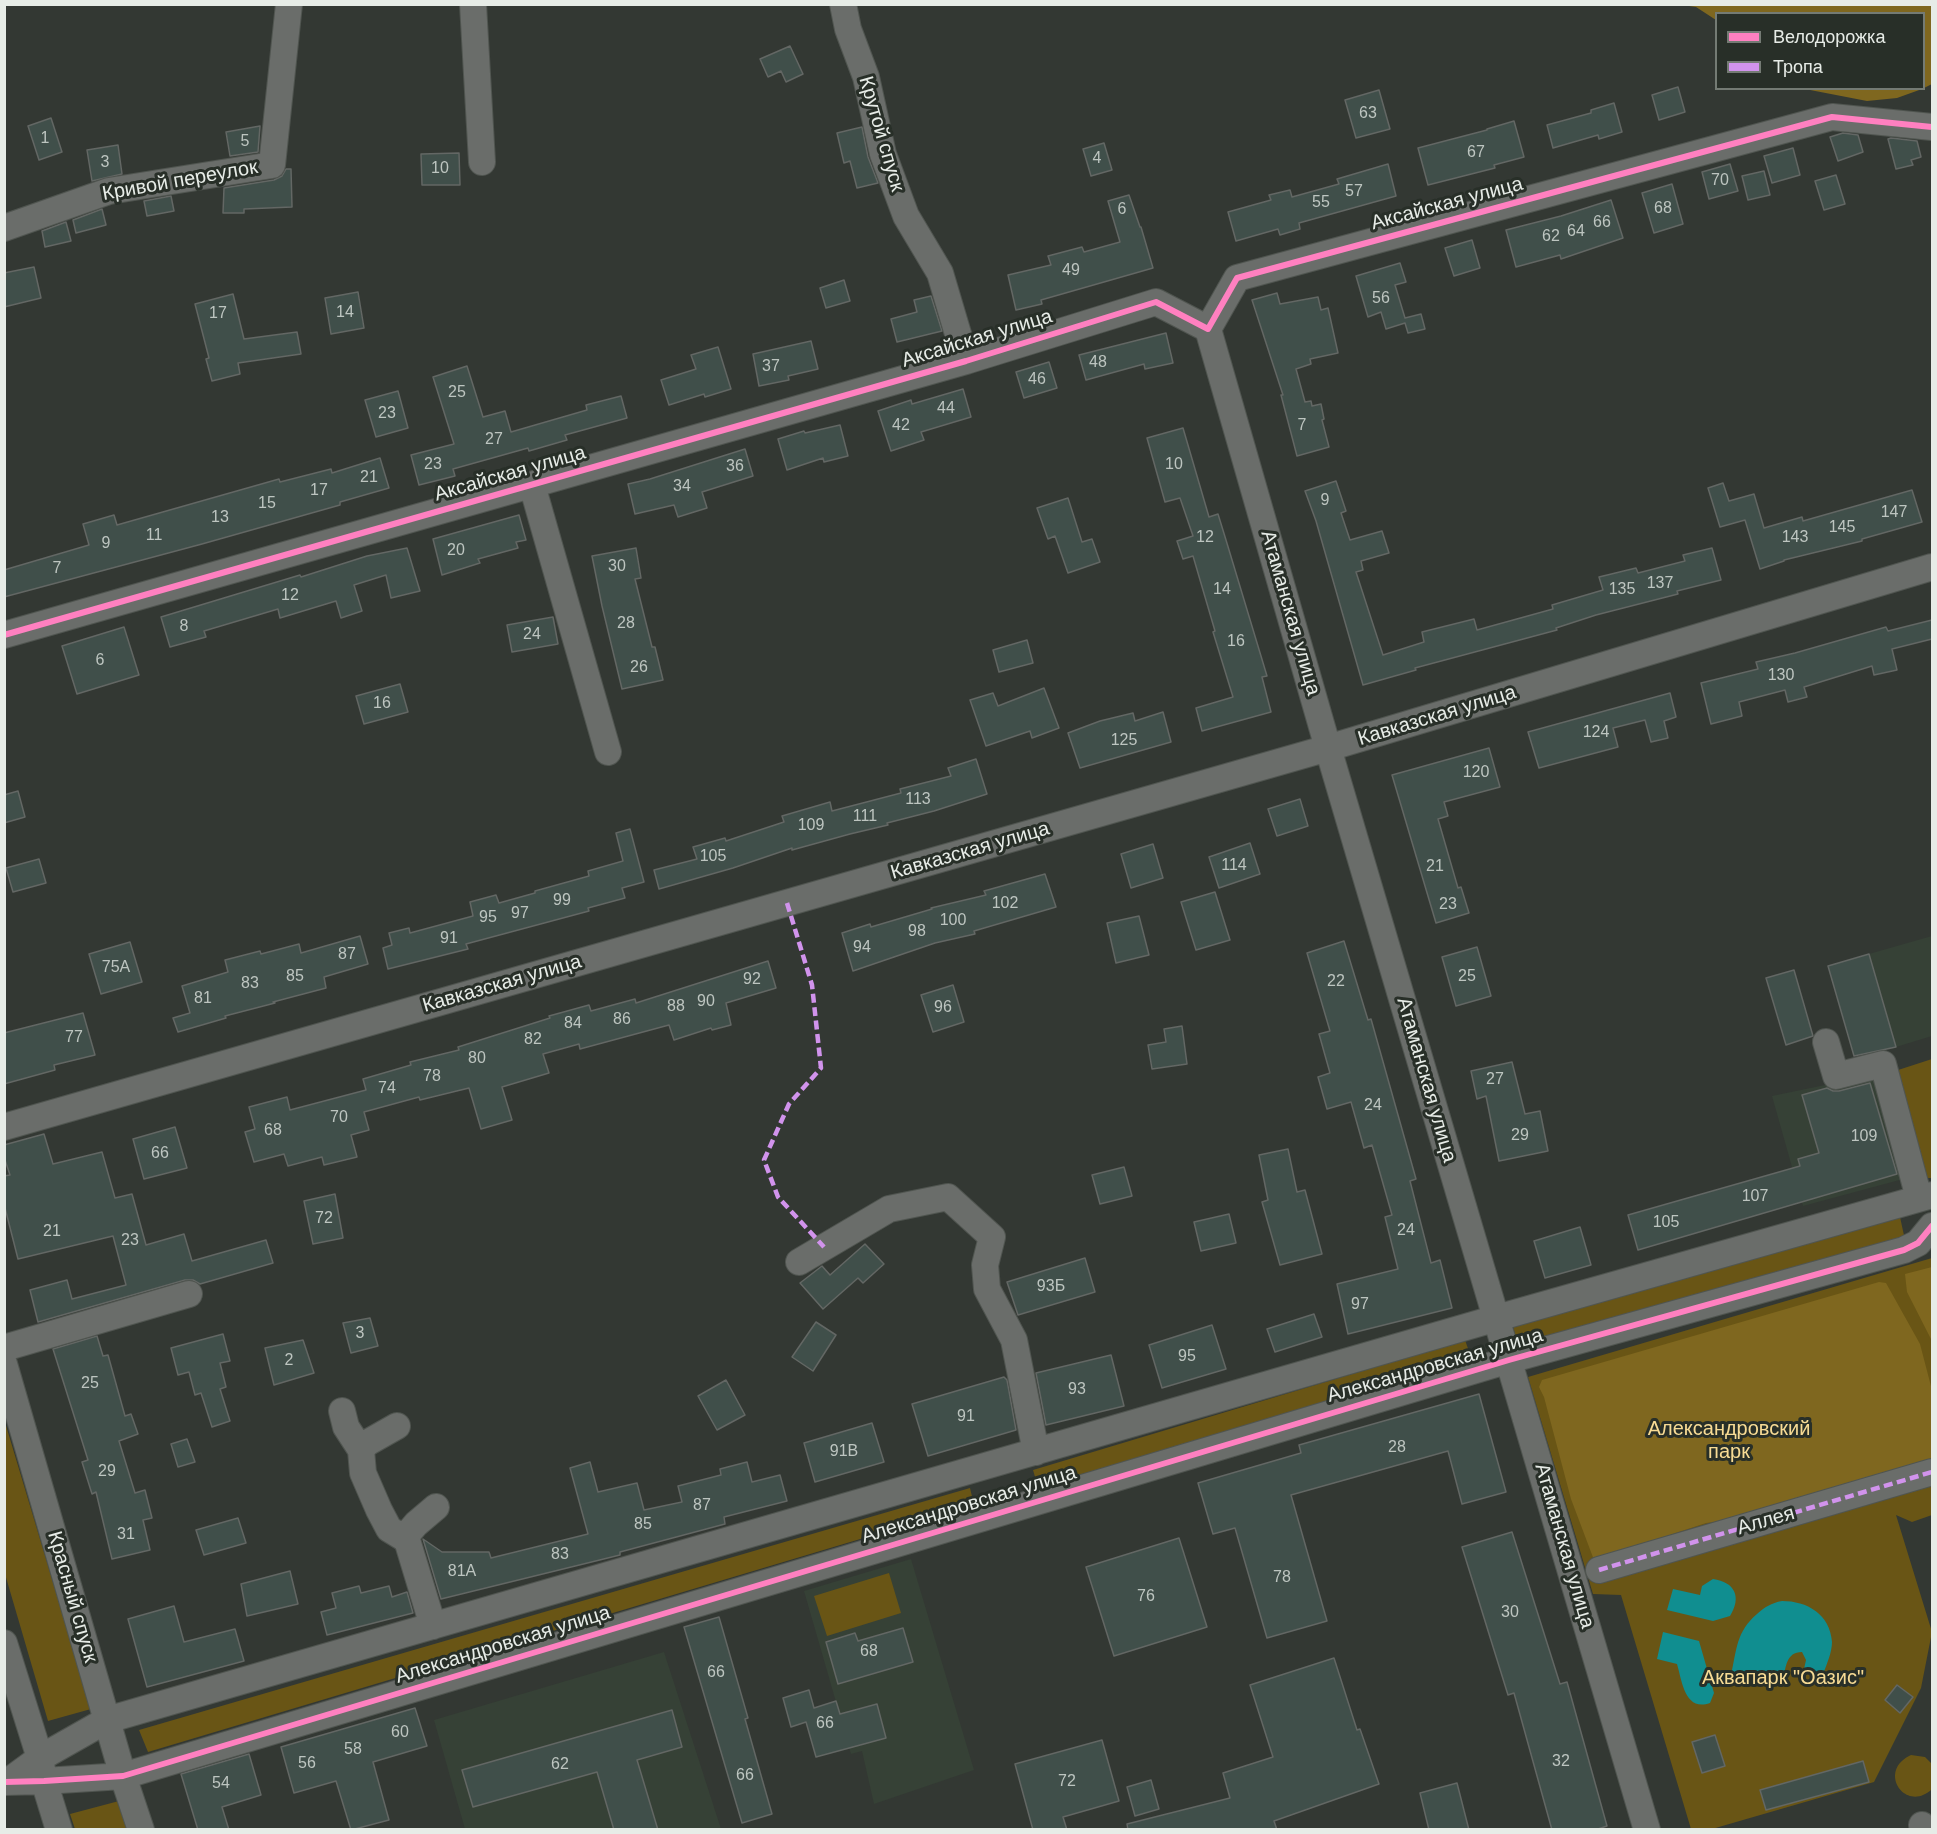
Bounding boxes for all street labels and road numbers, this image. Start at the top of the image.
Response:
street label: Крутой спуск [853,74,909,194]
street label: Кривой переулок [100,156,260,206]
street label: Аксайская улица [1368,172,1526,236]
street label: Аксайская улица [899,305,1055,373]
street label: Аксайская улица [432,441,588,507]
street label: Атаманская улица [1255,528,1325,698]
street label: Кавказская улица [1355,681,1519,751]
street label: Кавказская улица [888,817,1052,885]
street label: Кавказская улица [420,950,584,1018]
street label: Атаманская улица [1391,995,1461,1165]
street label: Александровская улица [1324,1324,1546,1408]
street label: Александровская улица [859,1461,1079,1549]
street label: Атаманская улица [1529,1461,1599,1631]
street label: Аллея [1735,1501,1797,1541]
street label: Красный спуск [42,1529,102,1665]
street label: Александровская улица [393,1601,613,1689]

